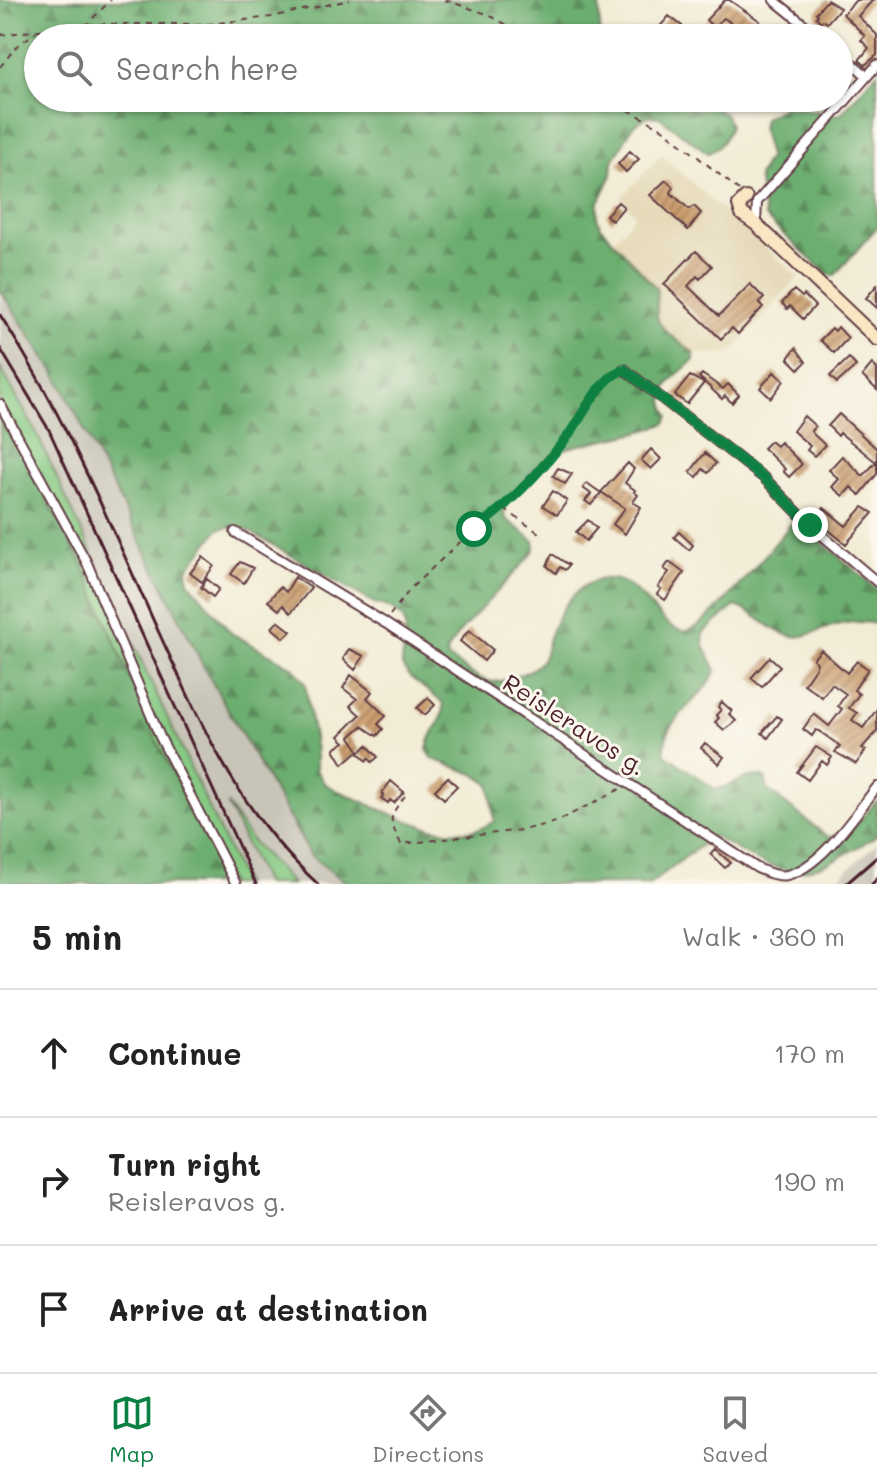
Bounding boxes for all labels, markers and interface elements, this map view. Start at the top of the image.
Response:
search box [24,24,853,112]
icon: search [52,46,96,90]
text: Search here [116,48,299,88]
route end [792,507,828,543]
route start [456,511,492,547]
street label: Reisleravos g. [498,666,652,782]
text: 5 min [32,914,122,959]
text: Walk · 360 m [682,919,845,953]
icon: ahead [32,1031,76,1075]
text: Continue [108,1033,241,1073]
text: 170 m [774,1036,845,1070]
text: Turn right [108,1144,261,1184]
icon: right [32,1159,76,1203]
text: 190 m [773,1164,845,1198]
text: Reisleravos g. [108,1184,286,1218]
icon: arrive [32,1287,76,1331]
text: Arrive at destination [108,1289,428,1329]
tab: Map [109,1391,154,1468]
tab: Directions [372,1391,484,1468]
tab: Saved [703,1391,768,1468]

